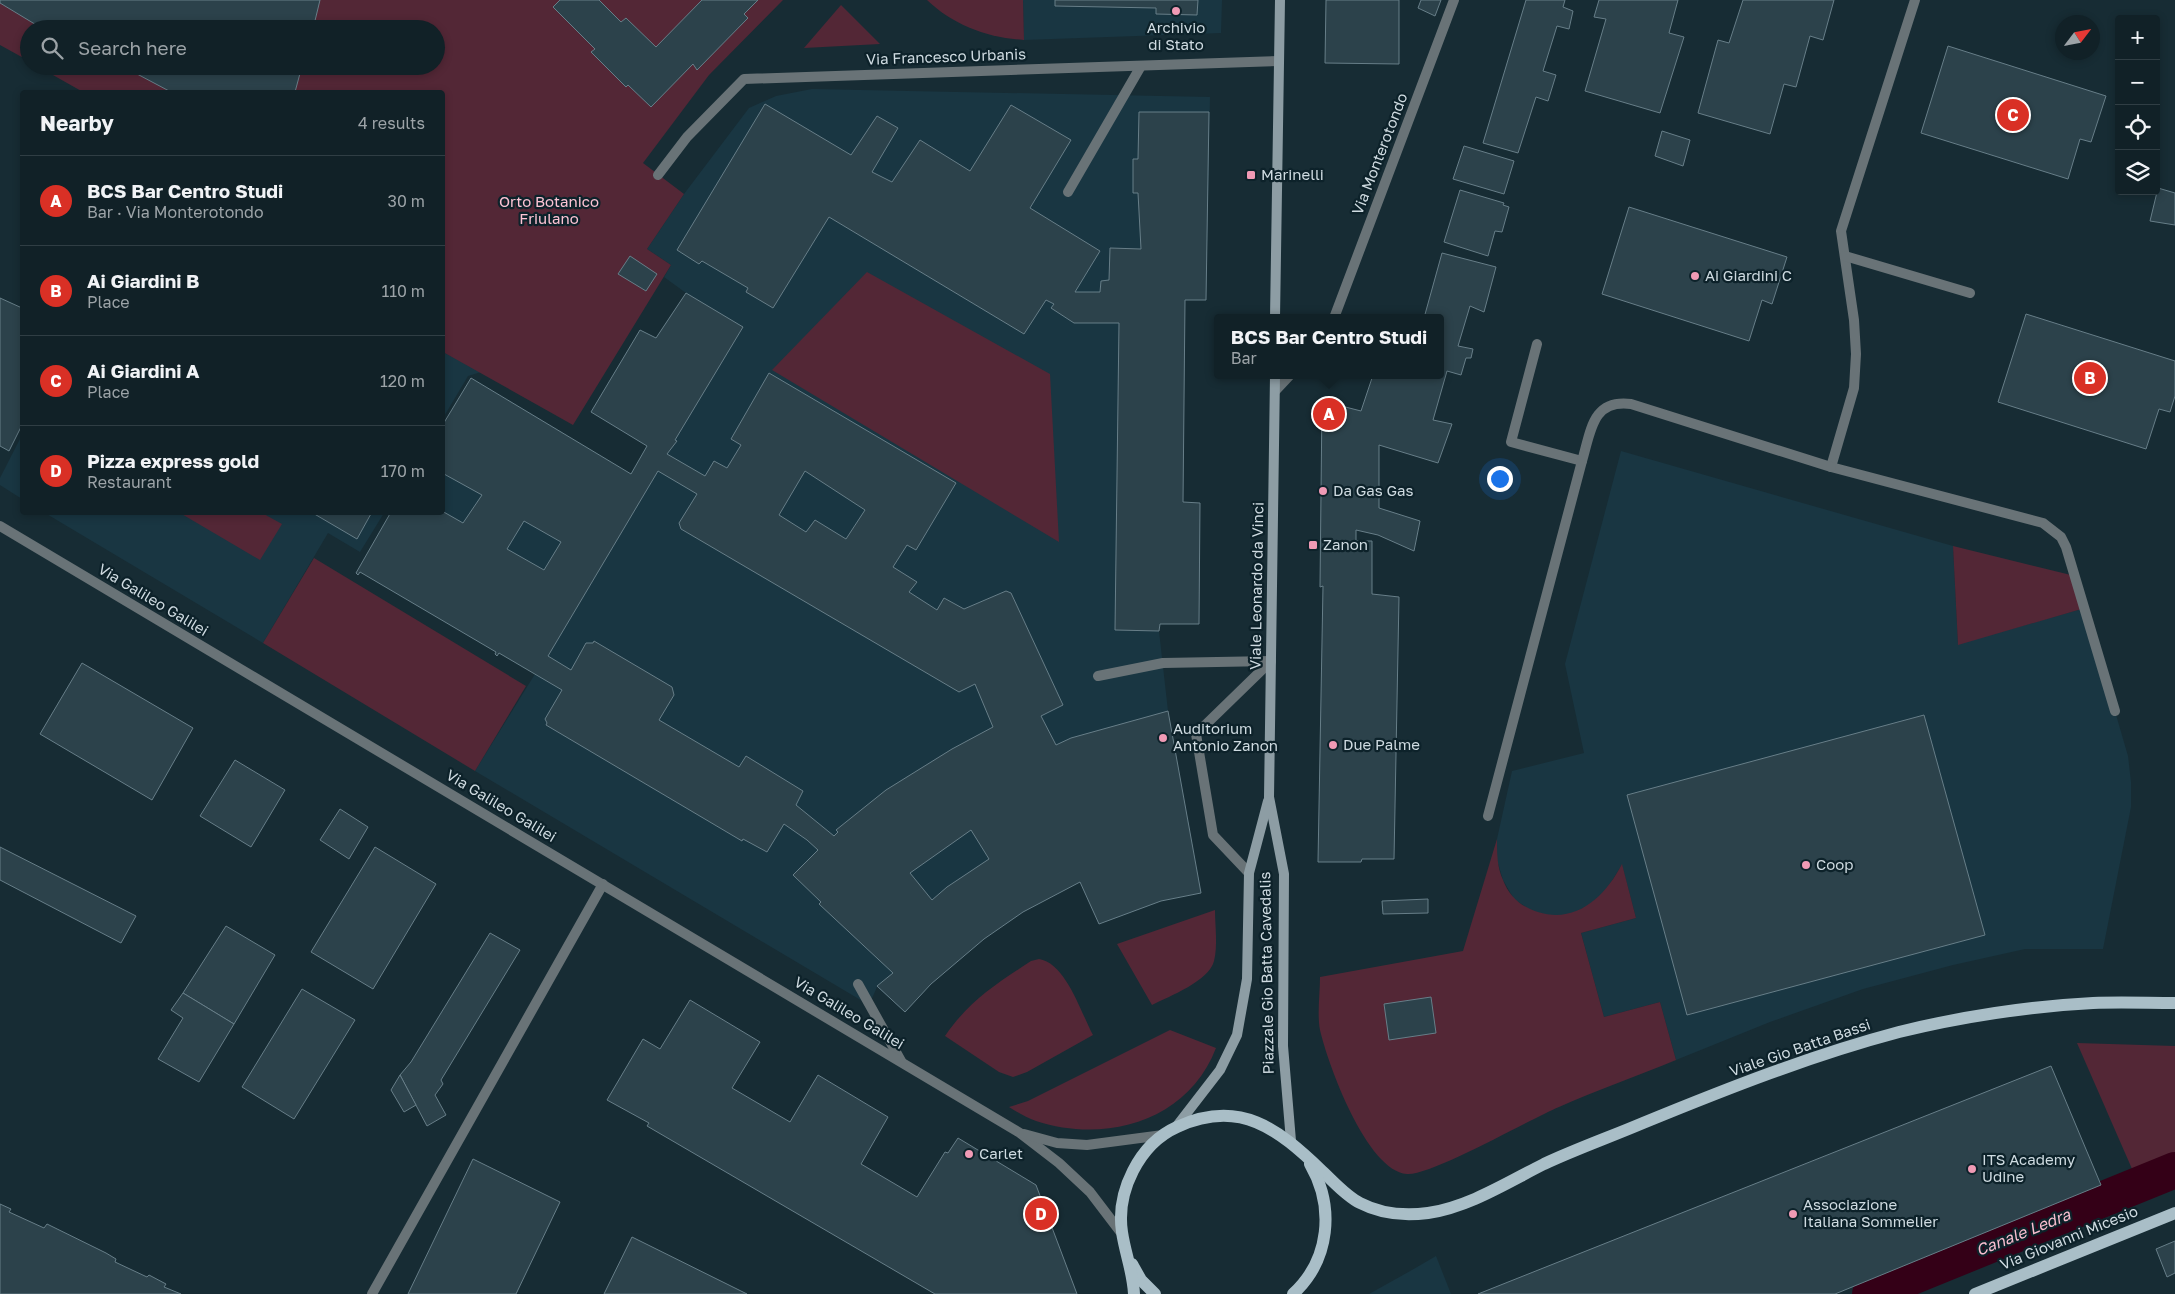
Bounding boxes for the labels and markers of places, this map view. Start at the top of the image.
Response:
marker: Archivio di Stato [1170,5,1182,17]
place label: Archivio di Stato [1147,18,1205,53]
pin: C [1997,96,2029,134]
place label: Marinelli [1261,165,1324,183]
marker: Marinelli [1245,169,1257,181]
place label: Ai Giardini C [1705,266,1792,284]
marker: Ai Giardini C [1689,270,1701,282]
pin: B [2074,359,2106,397]
pin: A [1313,395,1345,433]
place label: Da Gas Gas [1333,481,1414,499]
marker: Da Gas Gas [1317,485,1329,497]
place label: Zanon [1323,535,1368,553]
marker: Zanon [1307,539,1319,551]
place label: Auditorium Antonio Zanon [1173,719,1278,754]
marker: Auditorium Antonio Zanon [1157,732,1169,744]
place label: Due Palme [1343,735,1420,753]
marker: Due Palme [1327,739,1339,751]
place label: Coop [1816,855,1853,873]
marker: Coop [1800,859,1812,871]
place label: Carlet [979,1144,1023,1162]
marker: Carlet [963,1148,975,1160]
place label: ITS Academy Udine [1982,1150,2076,1185]
marker: ITS Academy Udine [1966,1163,1978,1175]
pin: D [1025,1195,1057,1233]
place label: Associazione Italiana Sommelier [1803,1195,1938,1230]
marker: Associazione Italiana Sommelier [1787,1208,1799,1220]

